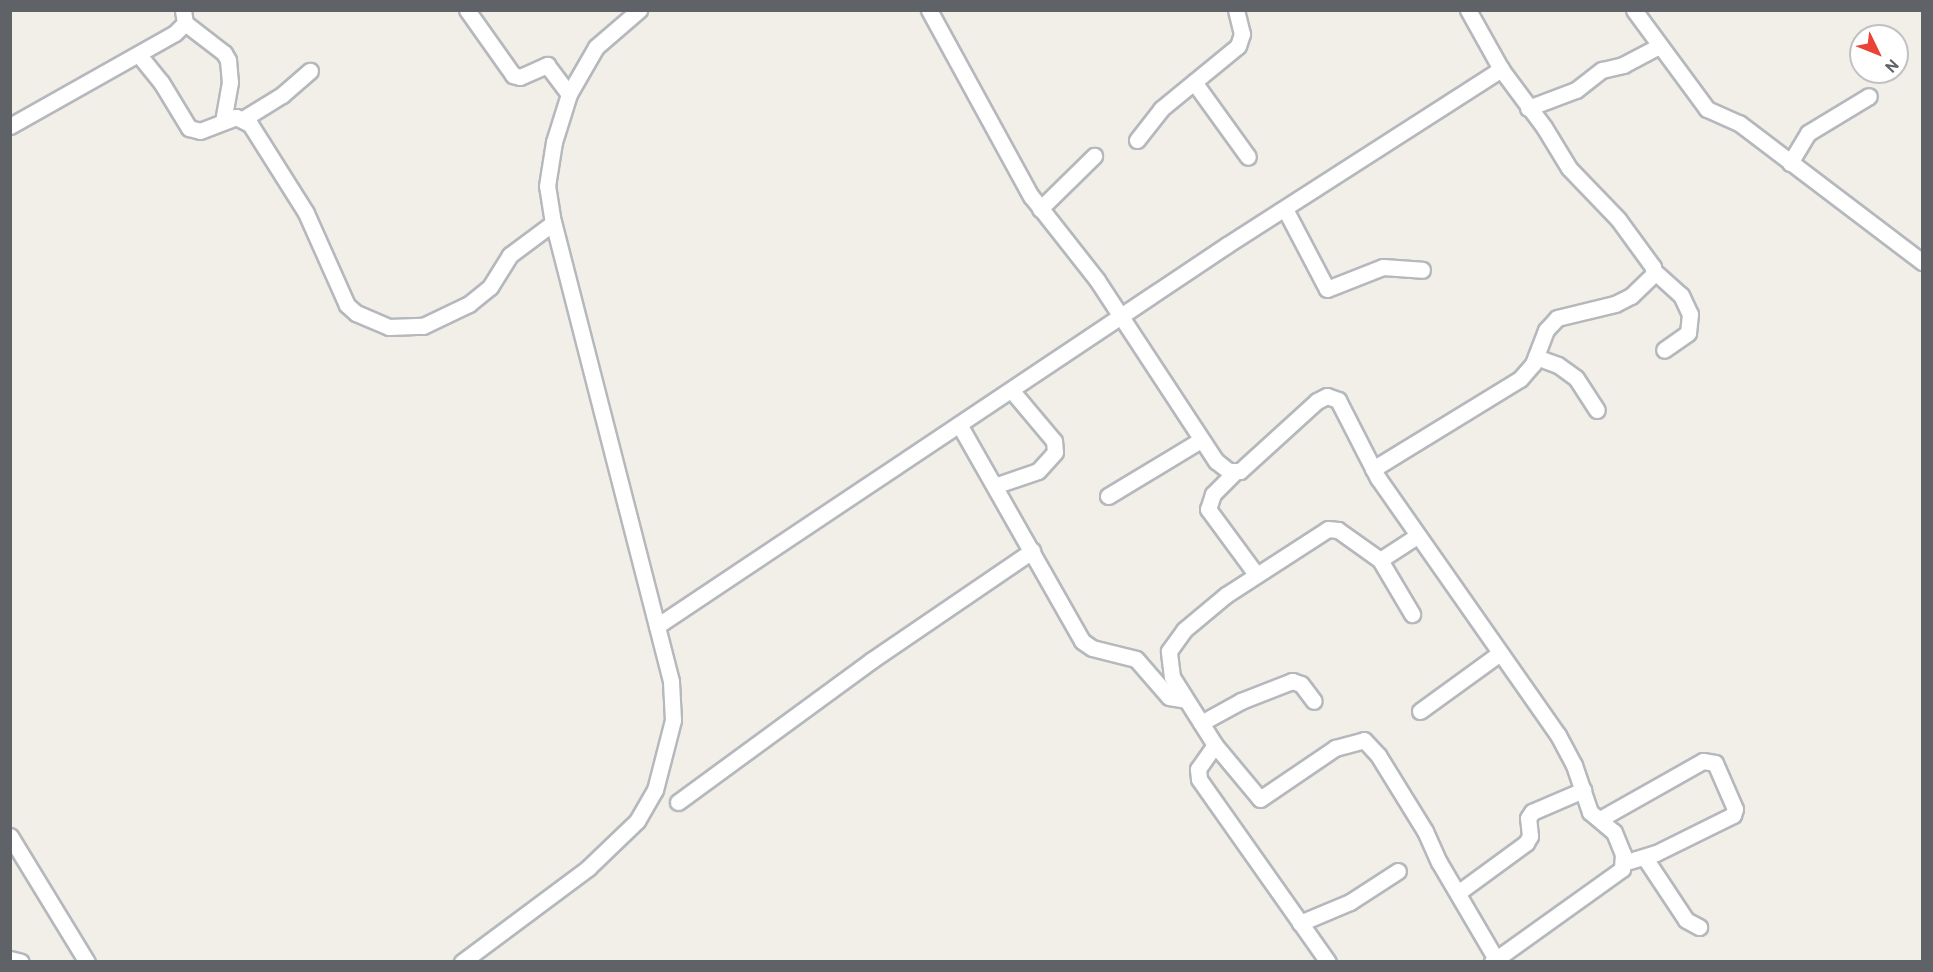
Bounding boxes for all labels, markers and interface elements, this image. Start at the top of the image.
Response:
north arrow [1849,24,1909,84]
text: N [1879,54,1902,76]

